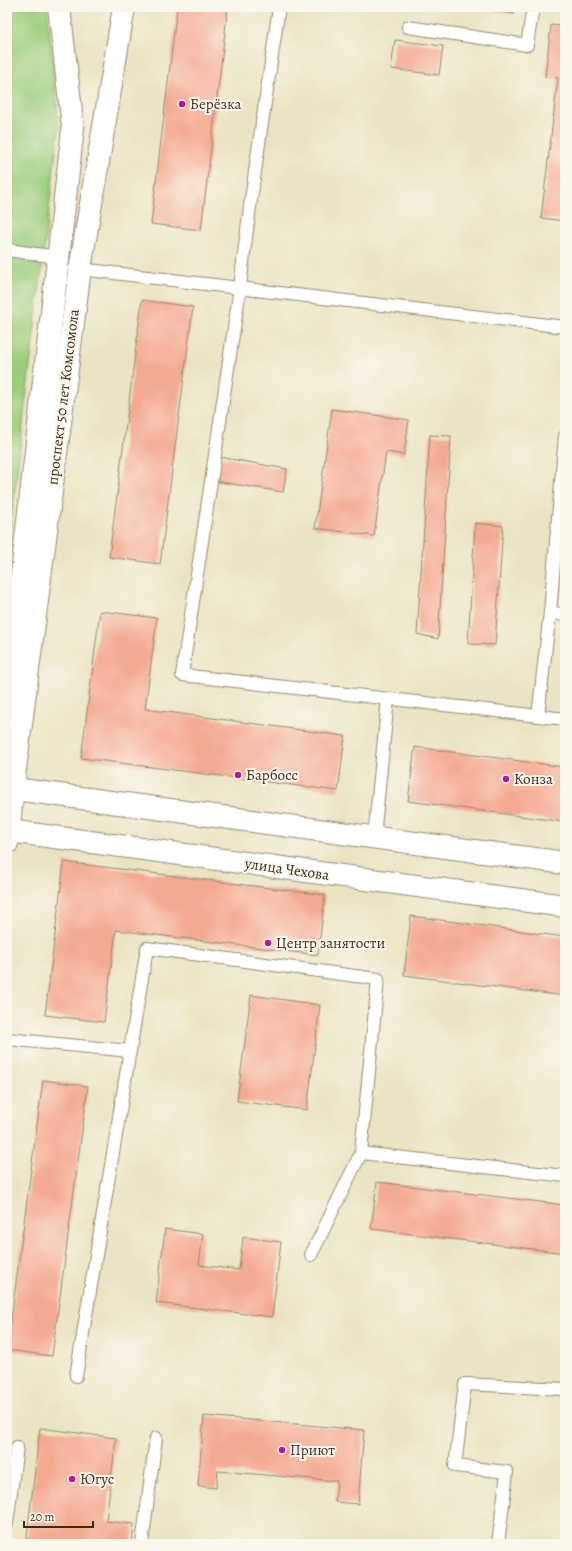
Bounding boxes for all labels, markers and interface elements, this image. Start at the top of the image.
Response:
place label: Берёзка [190,94,241,114]
marker: Берёзка [177,99,187,109]
street label: проспект 50 лет Комсомола [42,308,84,486]
place label: Барбосс [246,765,298,785]
place label: Конза [514,769,553,789]
marker: Барбосс [233,770,243,780]
marker: Конза [501,774,511,784]
street label: улица Чехова [242,853,331,885]
place label: Центр занятости [276,933,385,953]
marker: Центр занятости [263,938,273,948]
place label: Приют [290,1440,335,1460]
marker: Приют [277,1445,287,1455]
place label: Югус [80,1469,114,1489]
marker: Югус [67,1474,77,1484]
scale bar [24,1503,93,1529]
text: 20 m [30,1509,54,1525]

